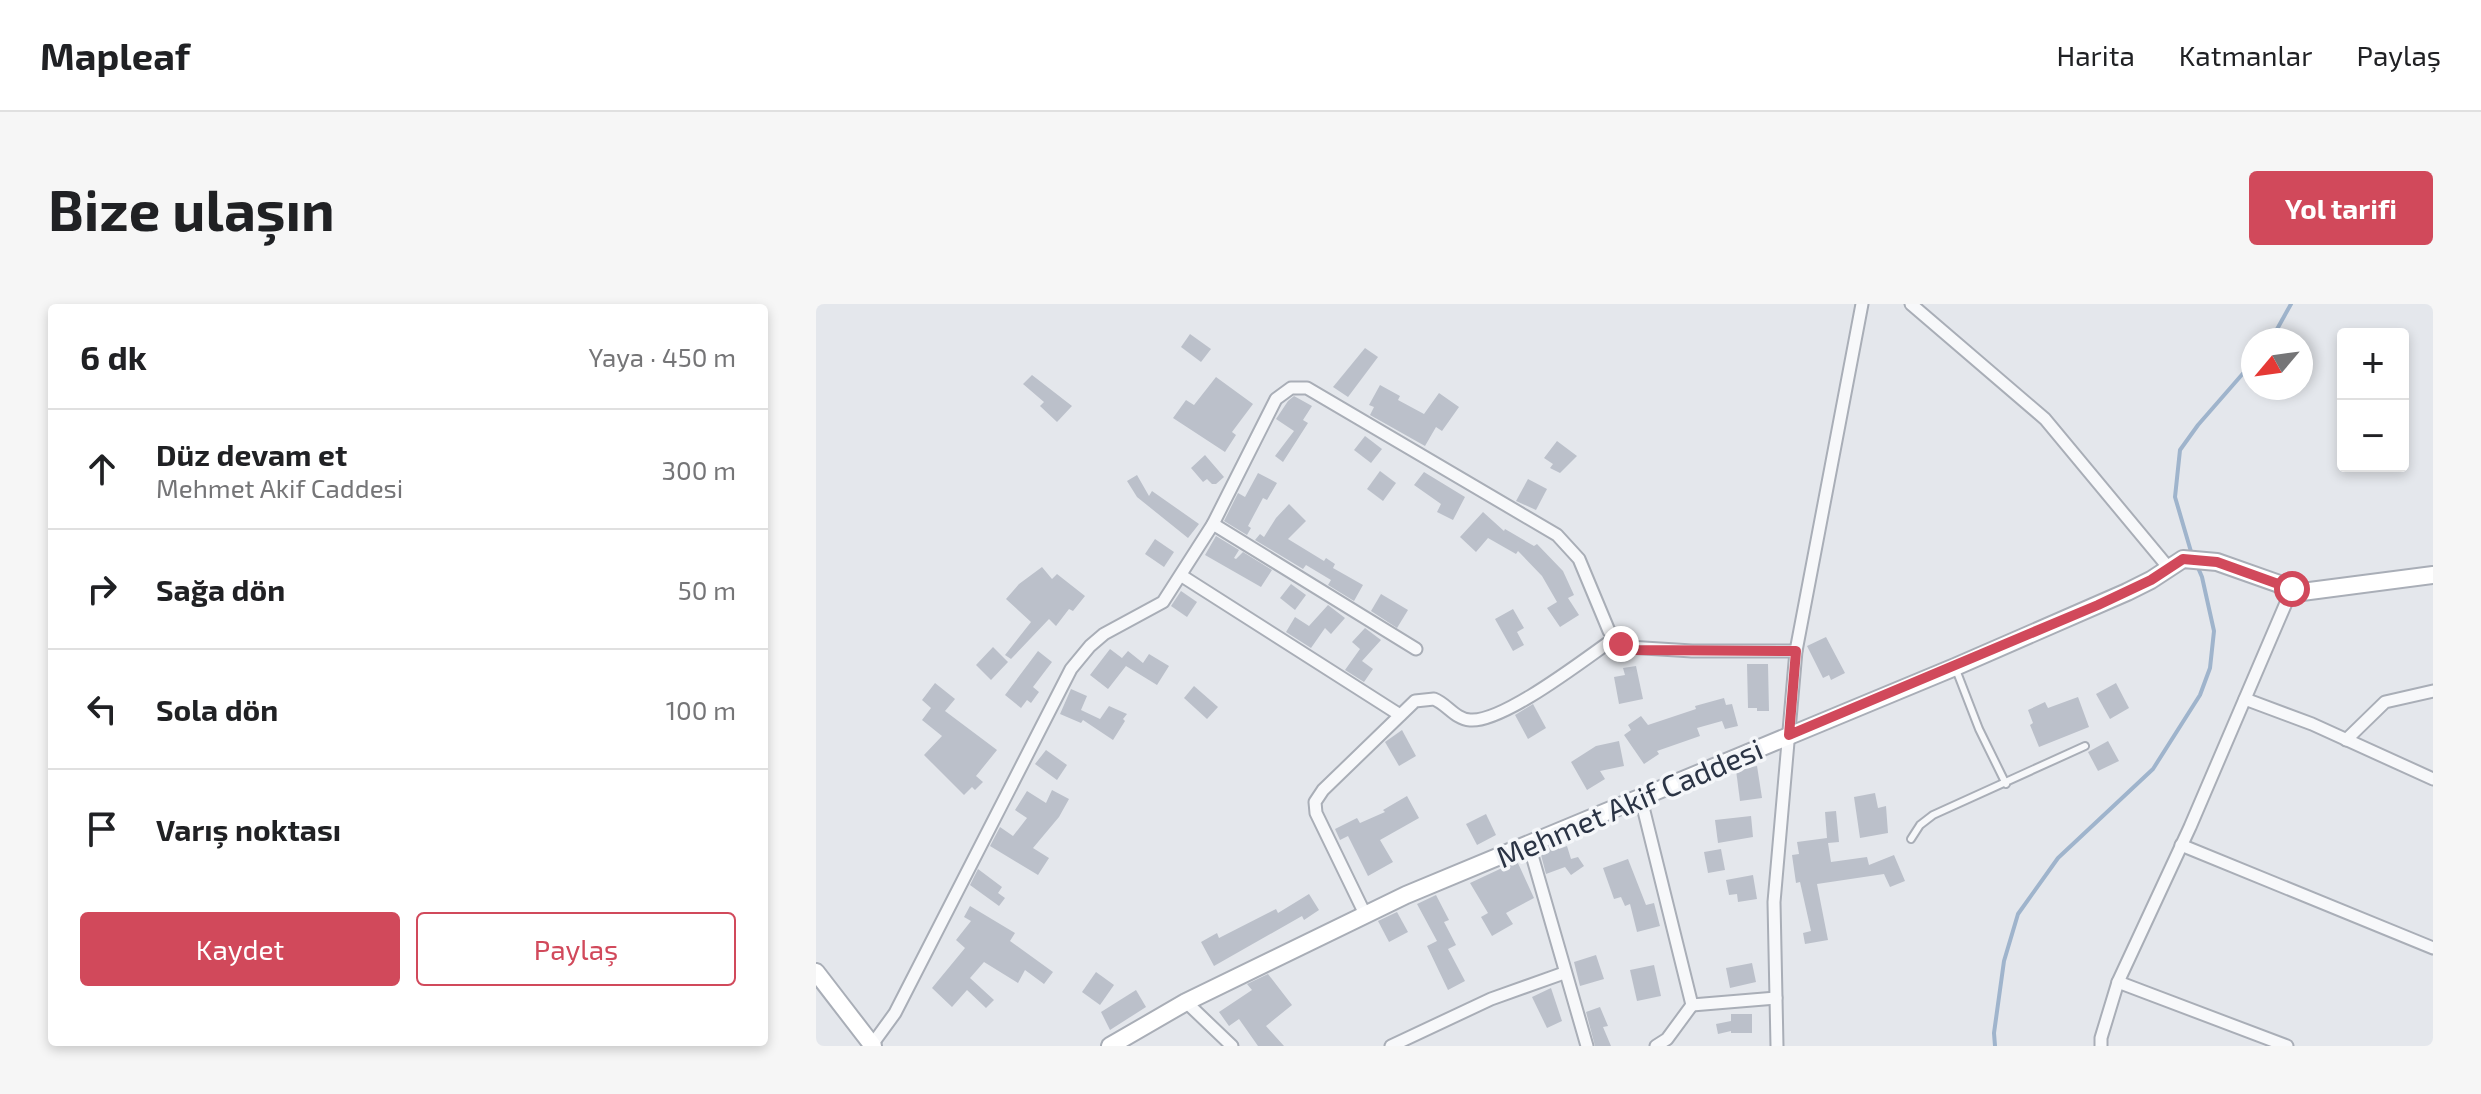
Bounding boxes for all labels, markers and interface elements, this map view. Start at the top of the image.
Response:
text: Mapleaf [40,32,190,78]
text: Harita [2056,38,2135,72]
text: Katmanlar [2179,38,2312,72]
text: Paylaş [2356,38,2441,72]
button: Yol tarifi [2249,171,2433,245]
text: Bize ulaşın [48,175,335,242]
north arrow [2241,328,2313,400]
map controls [2337,328,2409,472]
button: + [2337,328,2409,400]
text: 6 dk [80,336,147,377]
text: Yaya · 450 m [589,341,736,372]
button: − [2337,400,2409,472]
text: Düz devam et [156,436,347,472]
icon: ahead [80,447,124,491]
text: 300 m [662,454,736,485]
text: Mehmet Akif Caddesi [156,472,403,503]
icon: right [80,567,124,611]
text: Sağa dön [156,571,285,607]
route start [2274,571,2310,607]
text: 50 m [678,574,736,605]
route end [1603,626,1639,662]
icon: left [80,687,124,731]
text: Sola dön [156,691,278,727]
text: 100 m [666,694,736,725]
street label: Mehmet Akif Caddesi [1491,730,1767,874]
icon: arrive [80,807,124,851]
text: Varış noktası [156,811,341,847]
button: Kaydet [80,912,400,986]
button: Paylaş [416,912,736,986]

